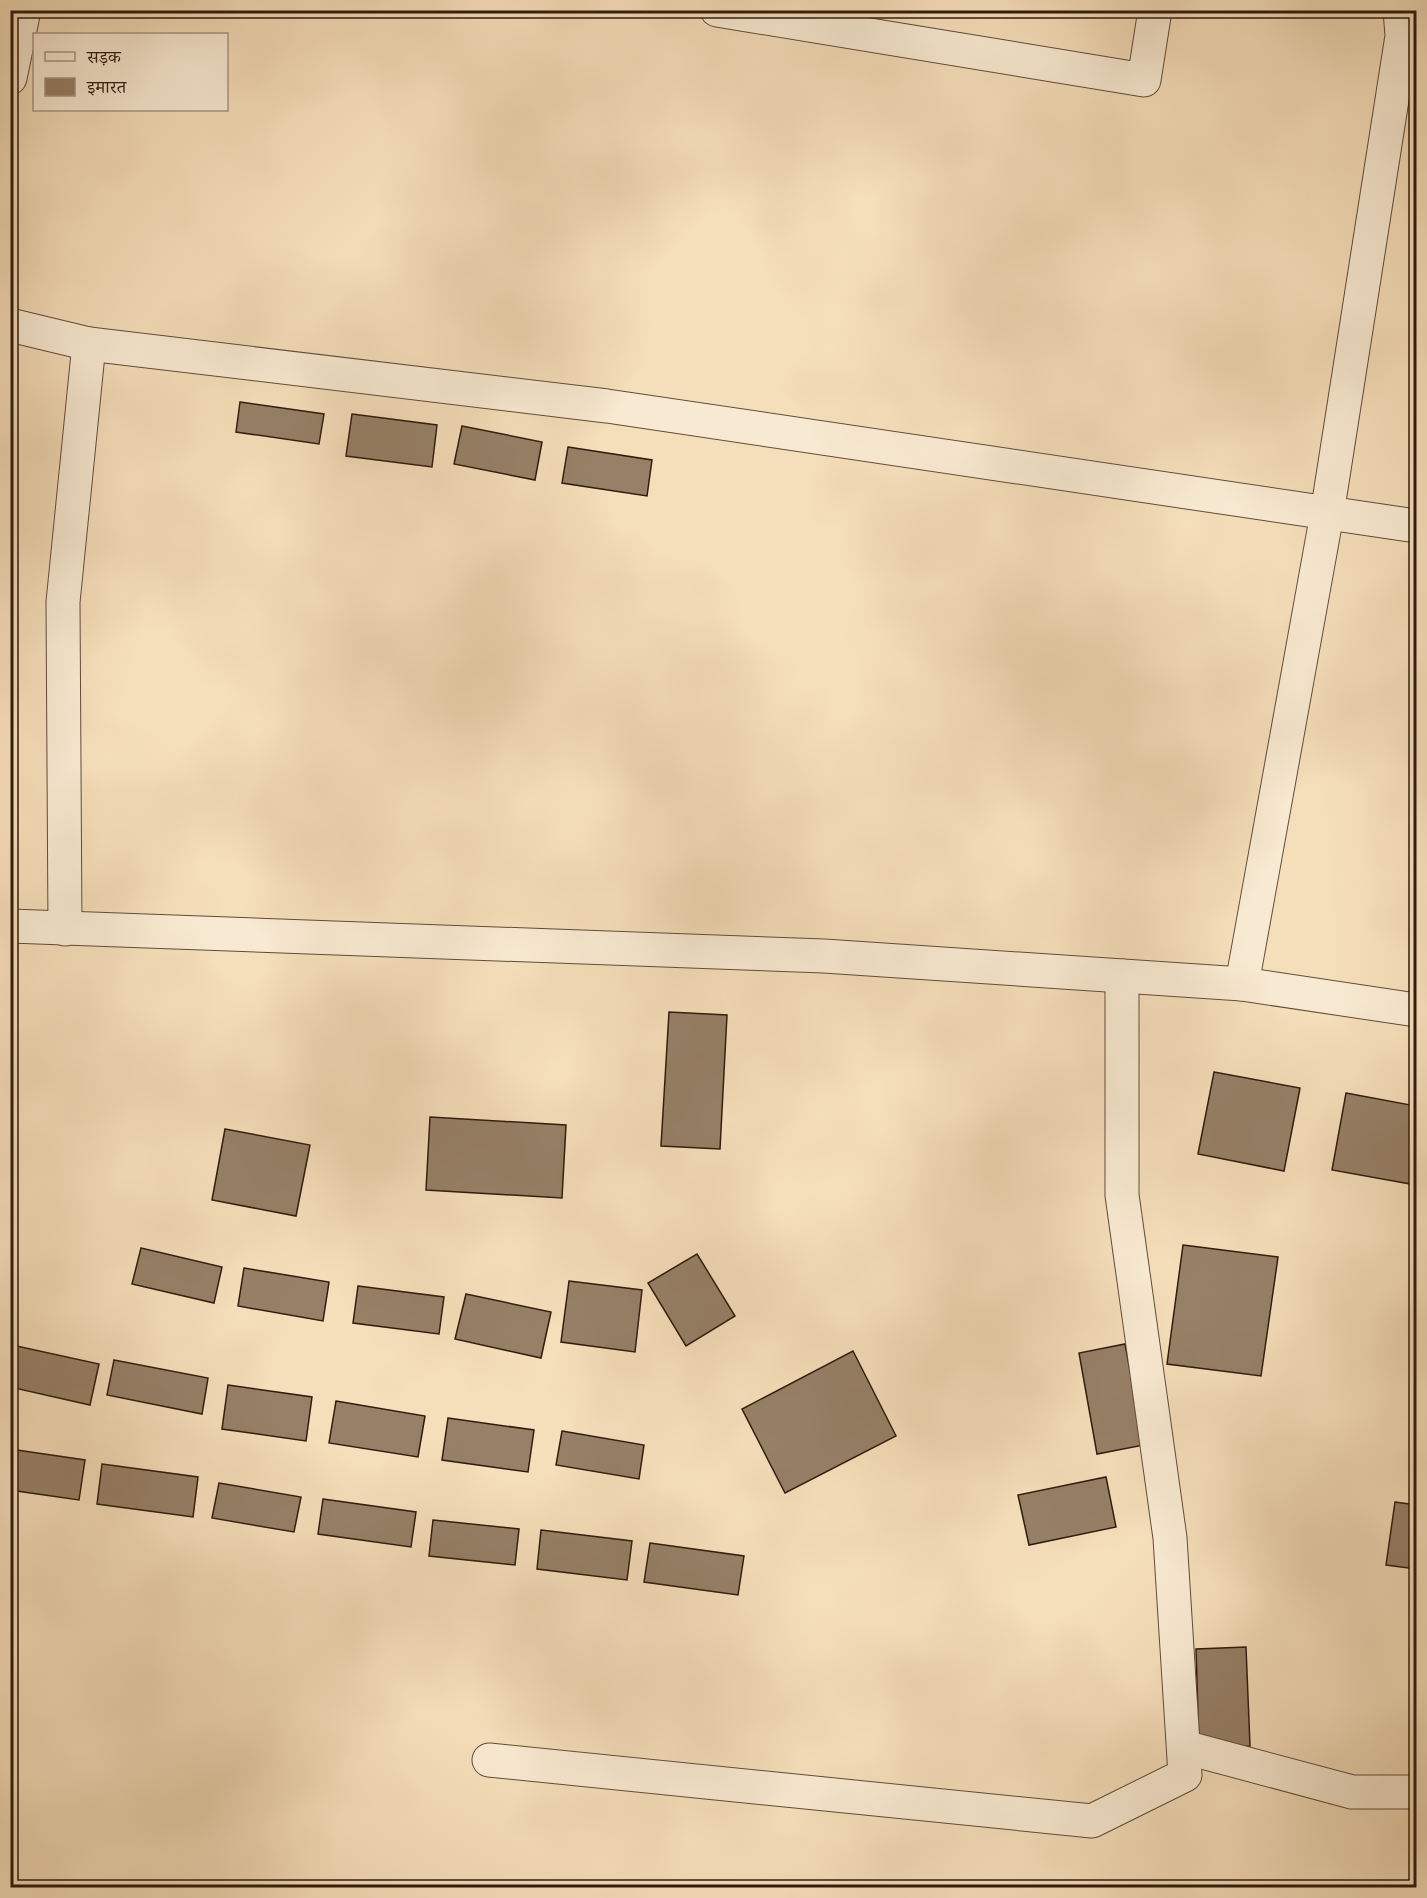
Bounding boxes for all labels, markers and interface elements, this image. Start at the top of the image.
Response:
legend [33,33,228,111]
text: सड़क [86,49,122,67]
text: इमारत [86,79,127,97]

